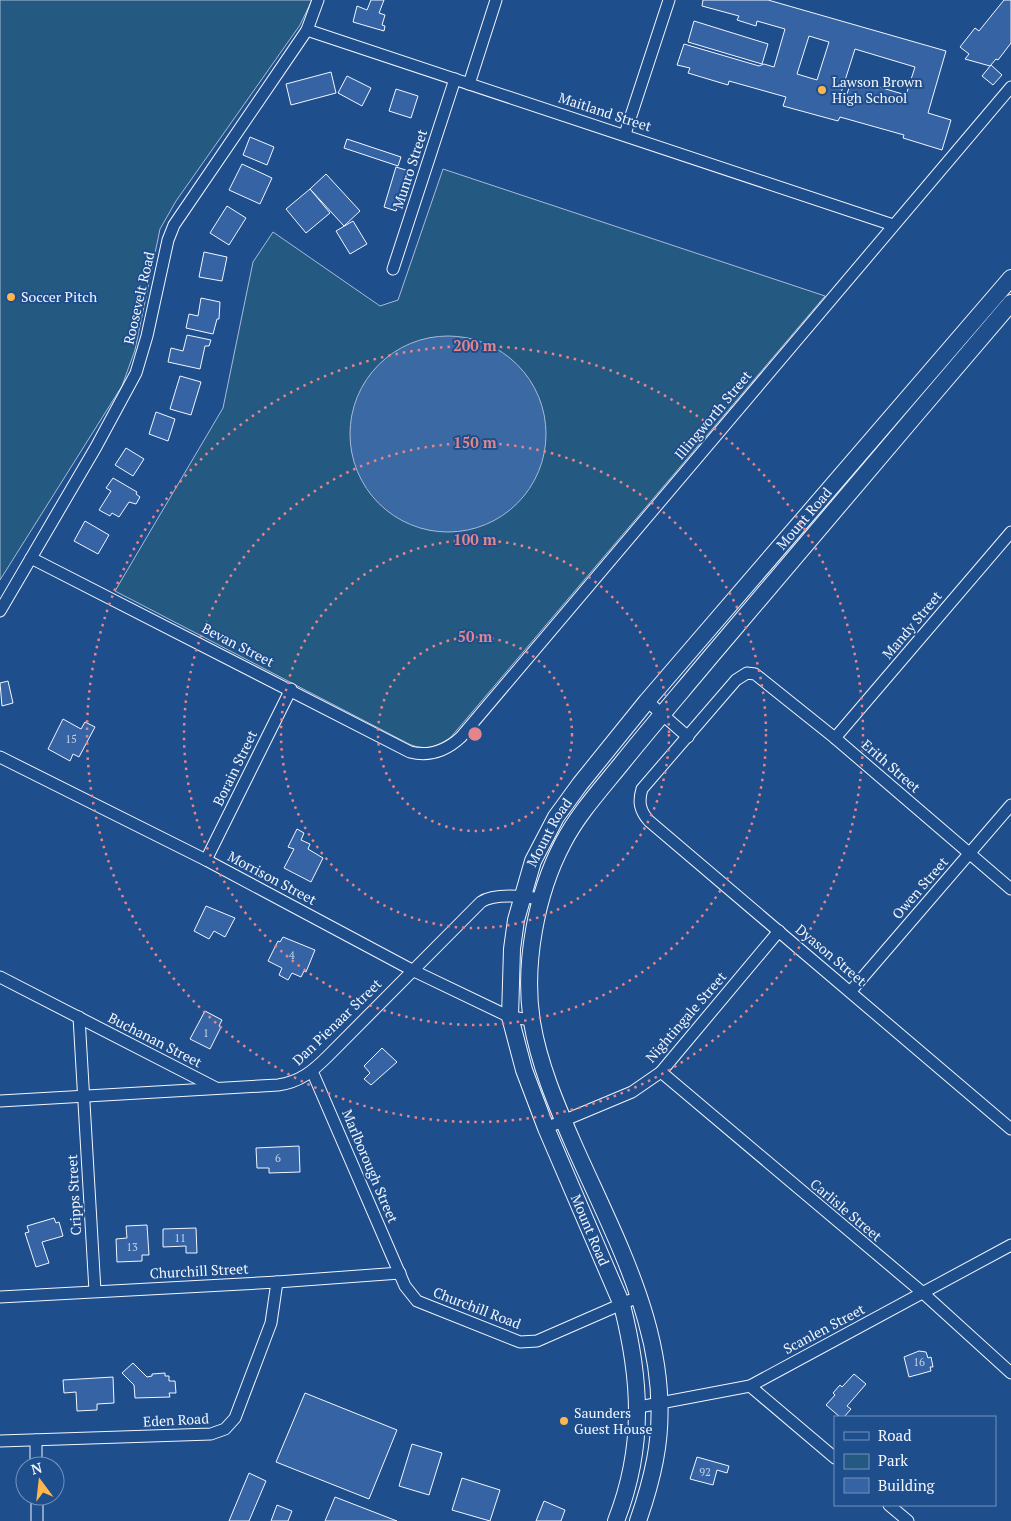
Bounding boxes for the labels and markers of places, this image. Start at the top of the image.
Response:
place label: Lawson Brown High School [832,72,923,107]
marker: Lawson Brown High School [816,84,828,96]
place label: Soccer Pitch [21,287,97,306]
marker: Soccer Pitch [5,291,17,303]
centre of rings [466,725,484,743]
place label: Saunders Guest House [574,1403,652,1438]
marker: Saunders Guest House [558,1415,570,1427]

